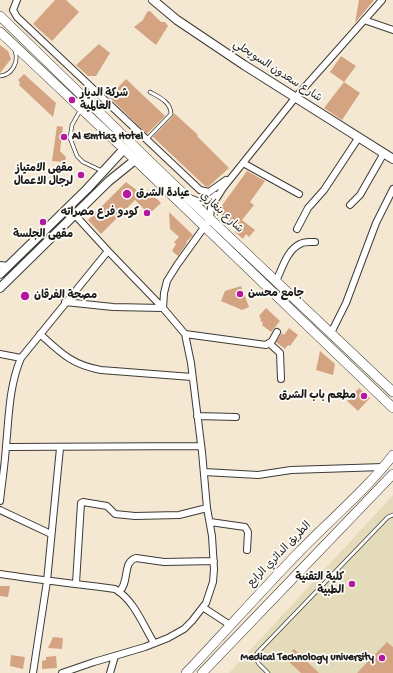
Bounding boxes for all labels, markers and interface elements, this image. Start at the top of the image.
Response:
street label: شارع سعدون السويحلي [230,38,324,106]
place label: شركة الديار العالمية [80,87,128,113]
marker: شركة الديار العالمية [67,95,77,105]
place label: Al Emtiaz Hotel [72,130,143,144]
marker: Al Emtiaz Hotel [59,132,69,142]
place label: مقهى الامتياز لرجال الاعمال [14,162,73,188]
marker: مقهى الامتياز لرجال الاعمال [76,170,86,180]
place label: عيادة الشرق [136,187,190,201]
marker: عيادة الشرق [121,188,133,200]
street label: شارع بنغازي [197,190,245,236]
place label: كودو فرع مصراته [61,206,139,220]
marker: كودو فرع مصراته [142,208,152,218]
marker: مقهى الجلسة [38,217,48,227]
place label: مقهى الجلسة [13,228,73,242]
place label: جامع محسن [248,287,304,301]
place label: مصحة الفرقان [34,289,97,303]
marker: جامع محسن [235,289,245,299]
marker: مصحة الفرقان [19,290,31,302]
place label: مطعم باب الشرق [279,389,356,403]
marker: مطعم باب الشرق [359,391,369,401]
street label: الطريق الدائري الرابع [245,519,315,591]
place label: كلية التقنية الطبية [295,571,344,597]
marker: كلية التقنية الطبية [347,579,357,589]
place label: Medical Technology university [241,651,374,665]
marker: Medical Technology university [377,653,387,663]

